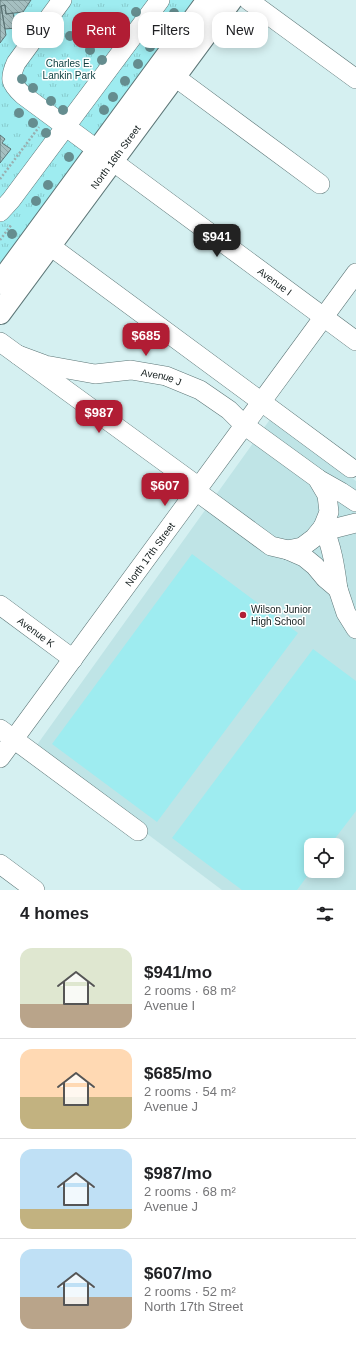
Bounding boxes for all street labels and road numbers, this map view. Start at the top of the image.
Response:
street label: North 16th Street [89,123,143,191]
street label: Avenue I [256,265,294,298]
street label: Avenue J [140,367,183,388]
street label: North 17th Street [123,520,177,588]
street label: Avenue K [15,615,57,650]

